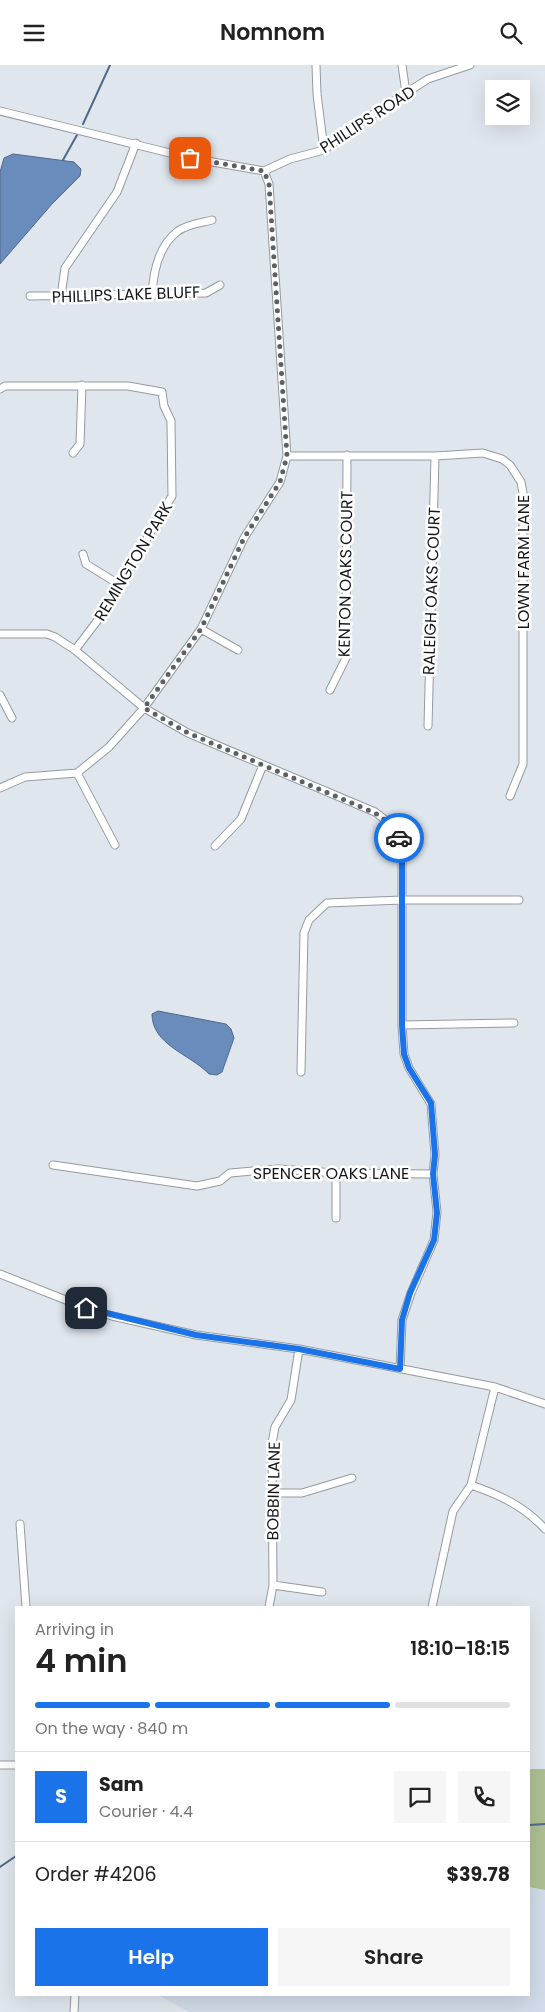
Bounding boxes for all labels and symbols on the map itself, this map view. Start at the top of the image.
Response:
street label: PHILLIPS ROAD [315,80,419,159]
pin [169,137,211,179]
street label: PHILLIPS LAKE BLUFF [51,280,201,309]
street label: KENTON OAKS COURT [333,490,358,657]
street label: LOWN FARM LANE [512,495,535,629]
street label: REMINGTON PARK [89,497,178,625]
street label: RALEIGH OAKS COURT [417,506,446,675]
courier [374,813,424,863]
street label: SPENCER OAKS LANE [253,1162,409,1185]
pin [65,1287,107,1329]
street label: BOBBIN LANE [261,1442,286,1541]

